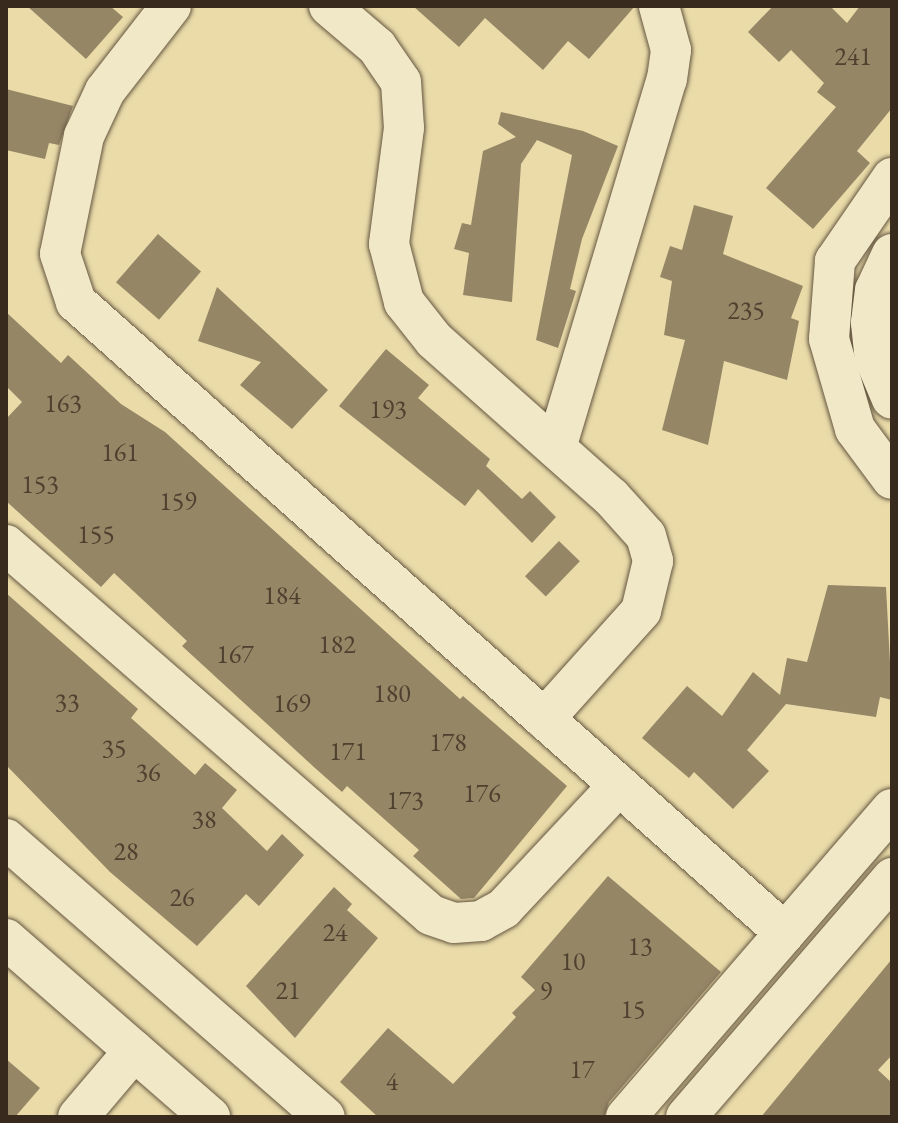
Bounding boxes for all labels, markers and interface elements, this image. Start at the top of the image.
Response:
house number: 241 [834,41,872,73]
house number: 235 [727,295,765,327]
house number: 163 [44,388,82,420]
house number: 193 [369,394,407,426]
house number: 161 [101,437,139,469]
house number: 153 [21,469,59,501]
house number: 159 [159,486,197,518]
house number: 155 [77,519,115,551]
house number: 184 [263,580,301,612]
house number: 182 [318,629,356,661]
house number: 167 [216,639,254,671]
house number: 180 [373,678,411,710]
house number: 33 [55,687,79,719]
house number: 169 [273,688,311,720]
house number: 178 [429,727,467,759]
house number: 35 [102,733,126,765]
house number: 171 [329,736,367,768]
house number: 36 [136,757,160,789]
house number: 176 [463,778,501,810]
house number: 173 [386,785,424,817]
house number: 38 [192,804,216,836]
house number: 28 [114,836,138,868]
house number: 26 [170,882,194,914]
house number: 24 [323,917,347,949]
house number: 13 [628,931,652,963]
house number: 10 [561,946,585,978]
house number: 21 [276,975,300,1007]
house number: 9 [540,976,552,1008]
house number: 15 [621,994,645,1026]
house number: 17 [570,1054,594,1086]
house number: 4 [386,1066,398,1098]

